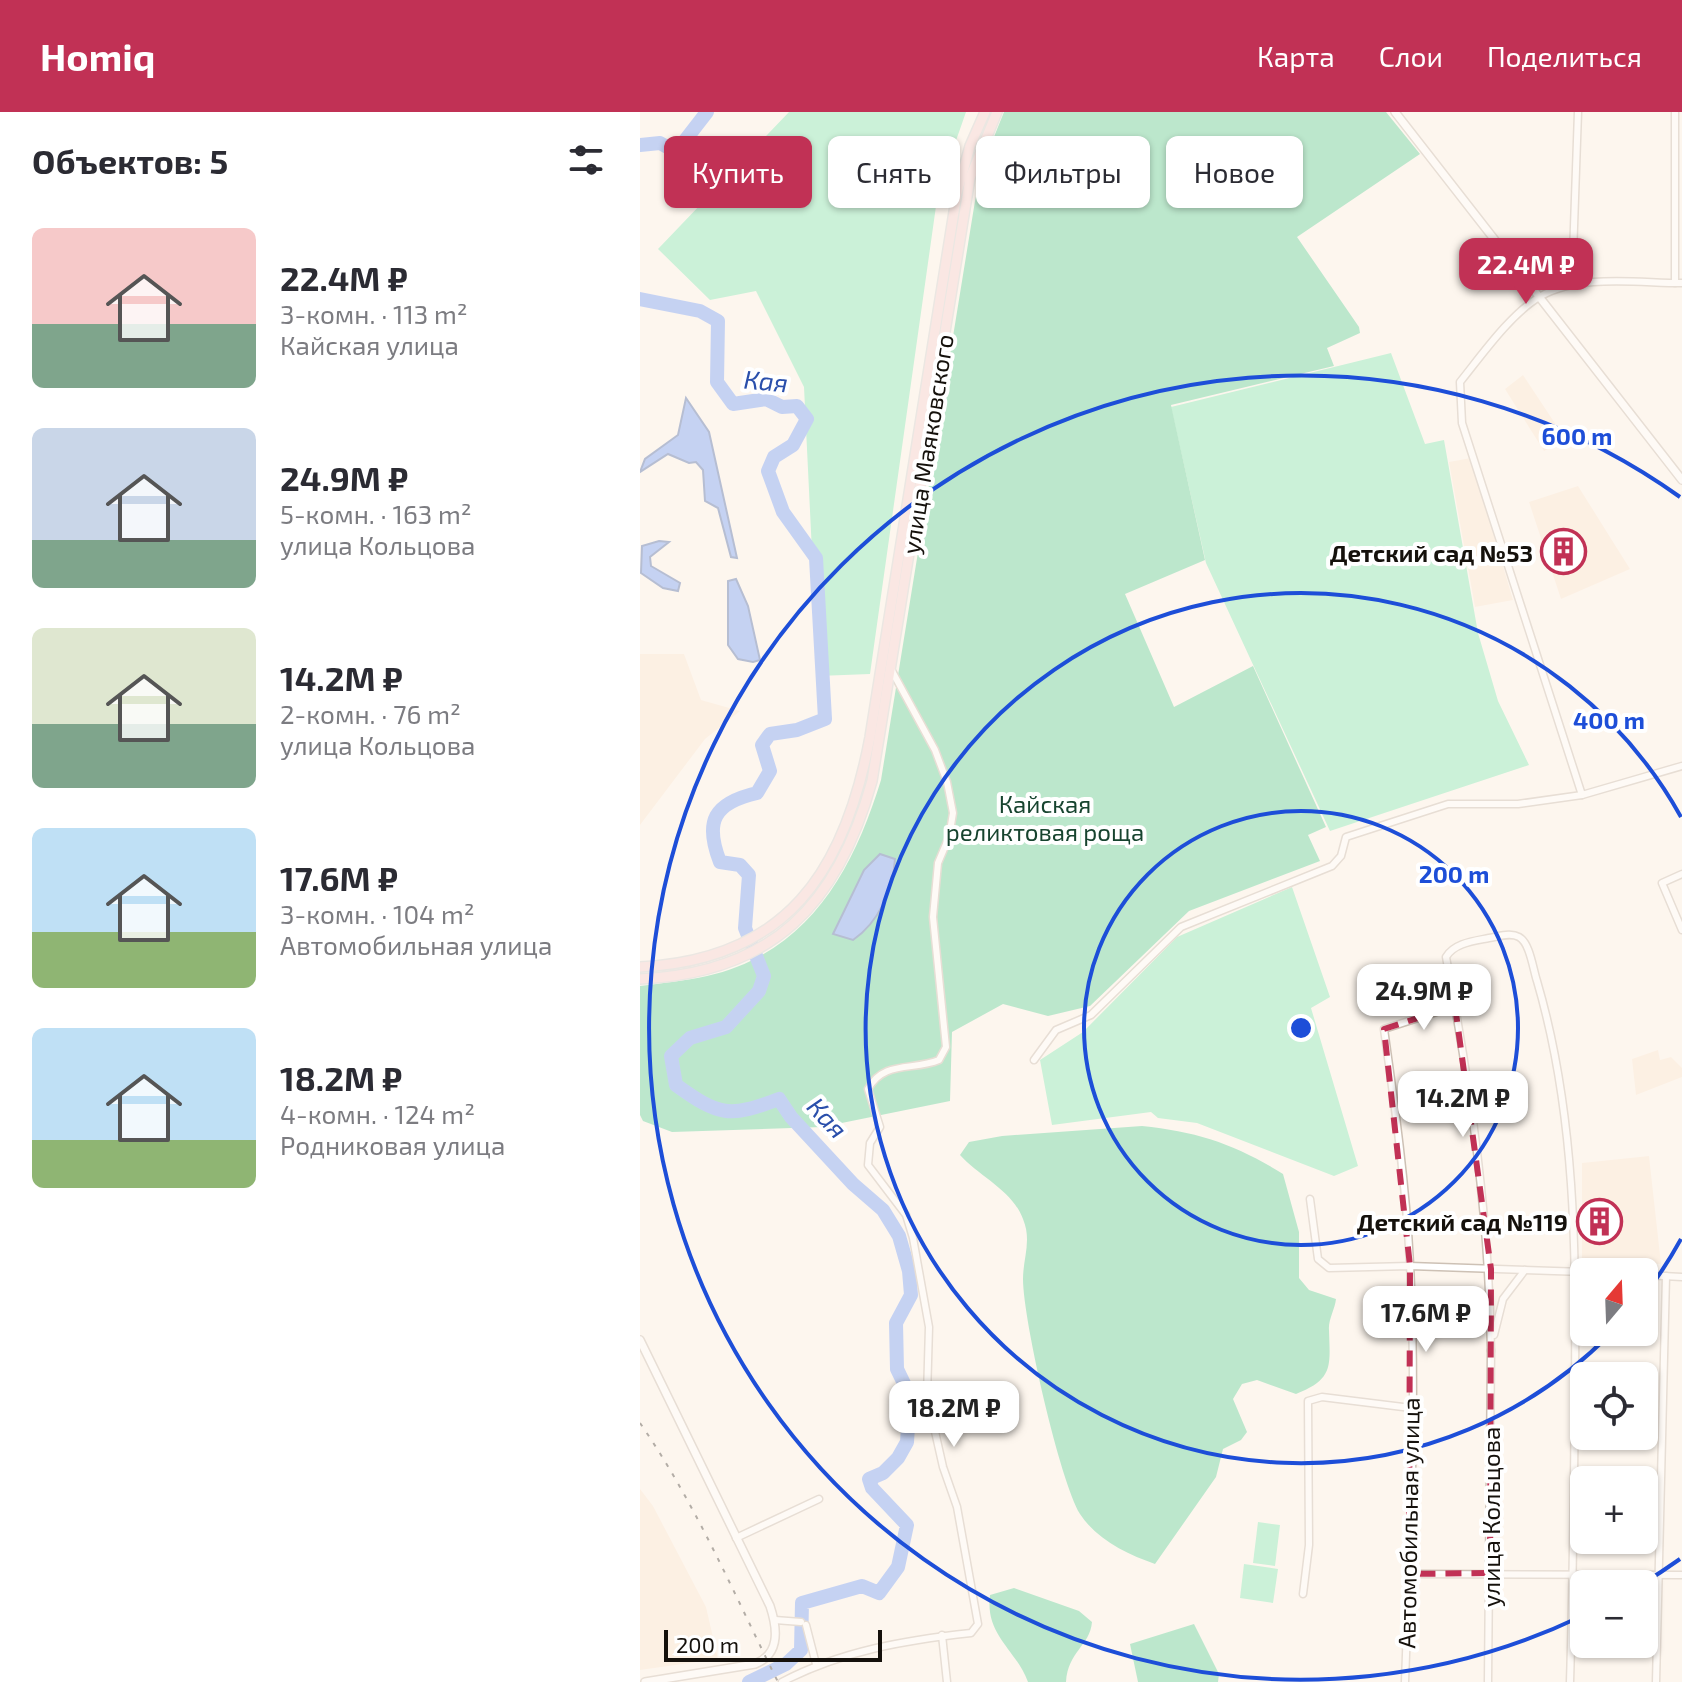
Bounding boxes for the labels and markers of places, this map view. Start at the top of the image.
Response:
pin: 22.4M ₽ [1452,238,1600,306]
building icon: Детский сад №53 [1540,528,1588,576]
place label: Детский сад №53 [1330,538,1533,567]
pin: 24.9M ₽ [1350,964,1498,1032]
centre of rings [1287,1014,1315,1042]
pin: 14.2M ₽ [1389,1071,1537,1139]
building icon: Детский сад №119 [1575,1197,1623,1245]
place label: Детский сад №119 [1357,1207,1568,1236]
pin: 17.6M ₽ [1352,1286,1500,1354]
pin: 18.2M ₽ [880,1381,1028,1449]

